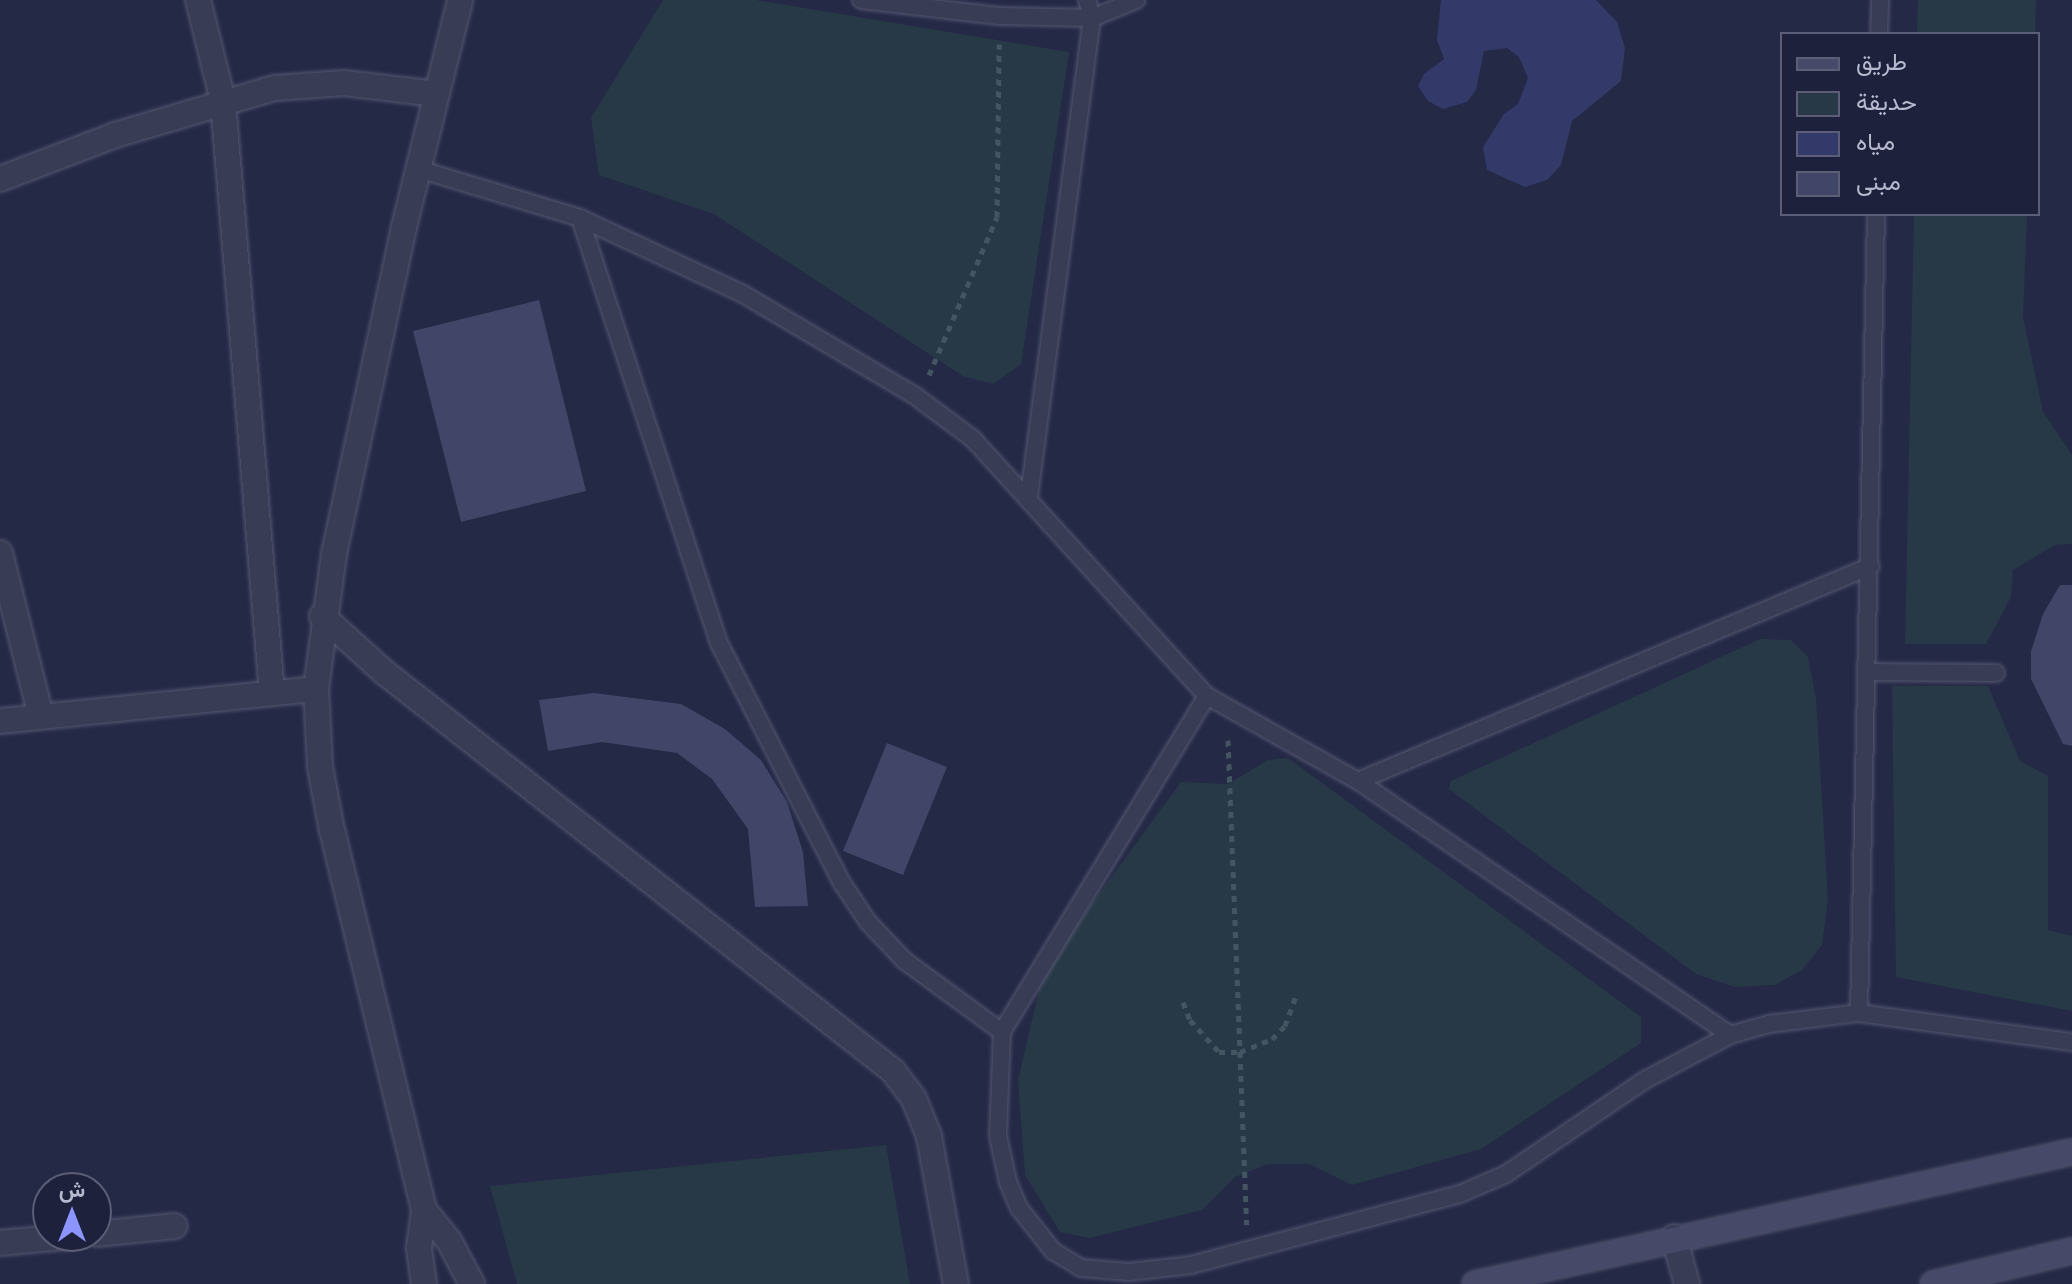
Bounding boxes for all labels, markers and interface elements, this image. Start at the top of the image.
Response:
legend [1780,32,2040,216]
text: طريق [1856,48,1907,76]
text: حديقة [1856,88,1917,116]
text: مياه [1856,128,1895,156]
text: مبنى [1856,168,1901,196]
north arrow [32,1172,112,1252]
text: ش [59,1177,85,1202]

